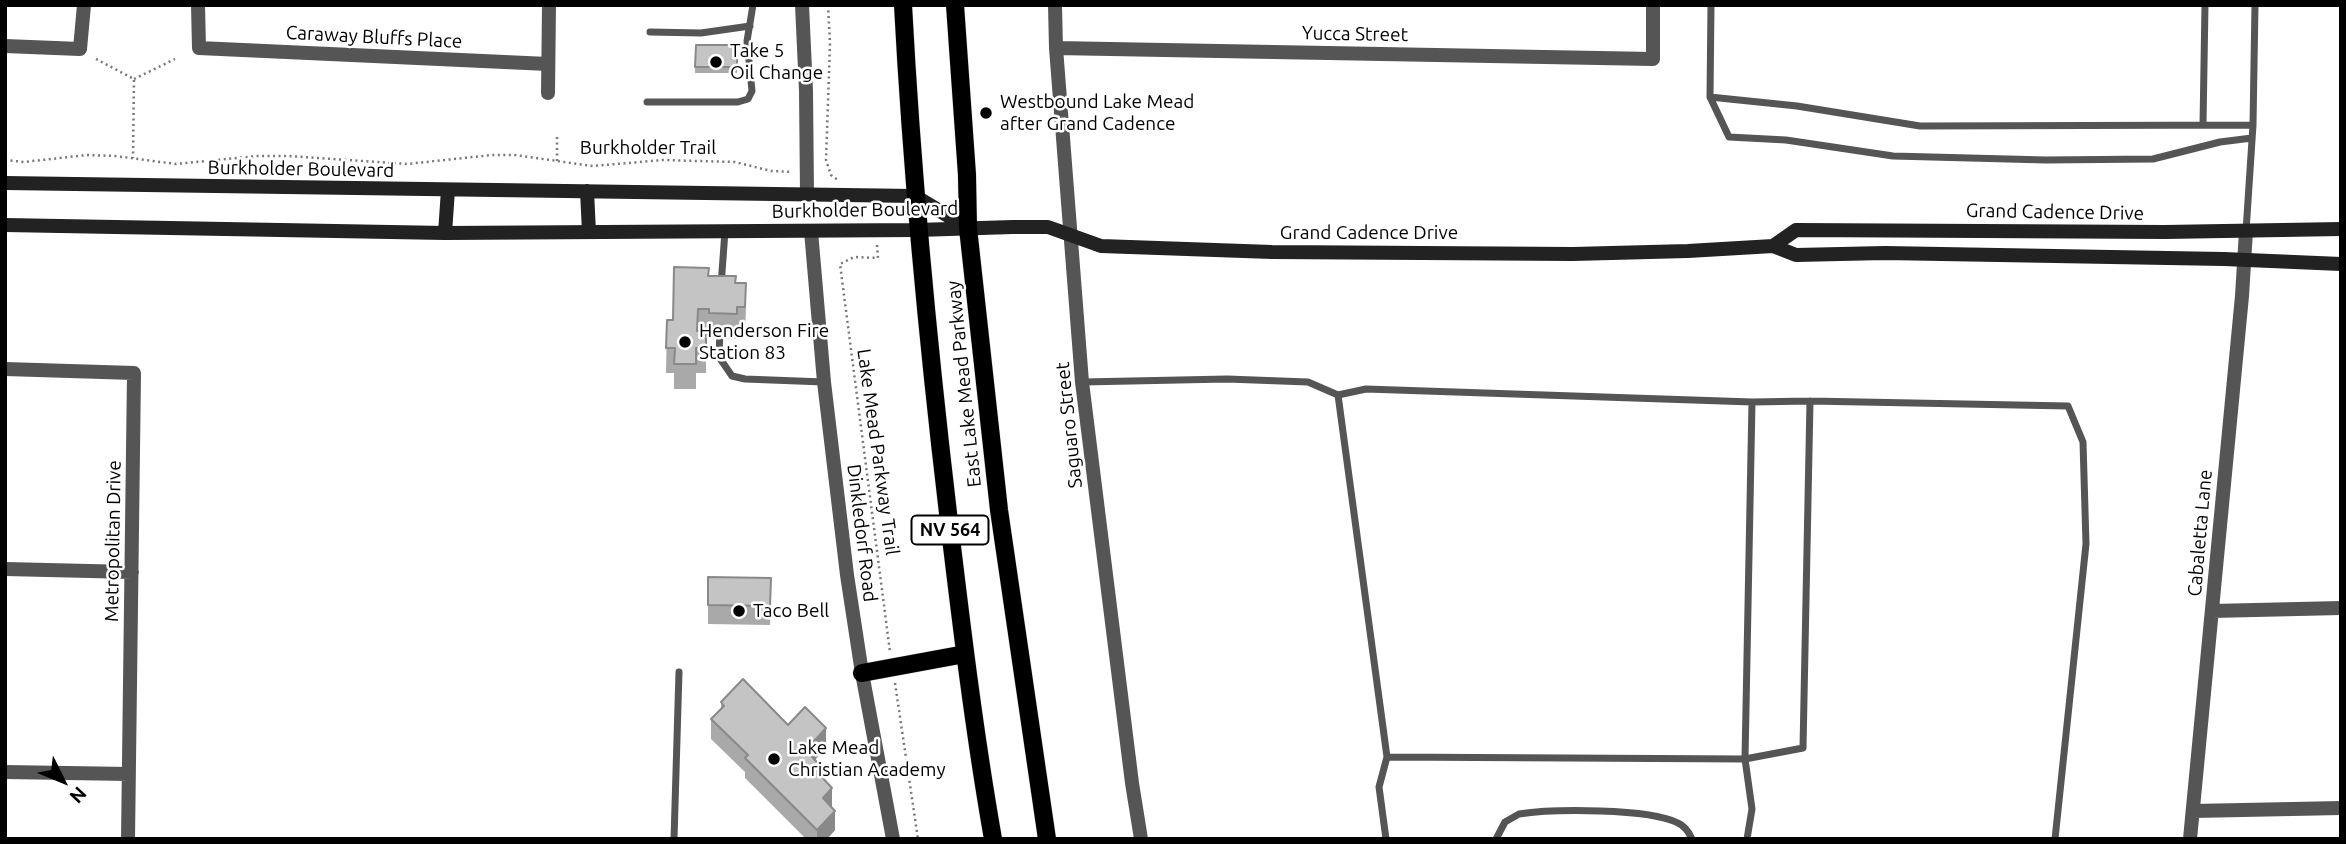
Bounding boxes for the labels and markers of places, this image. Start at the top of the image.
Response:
place label: Take 5 Oil Change [730,40,823,84]
marker: Take 5 Oil Change [708,54,724,70]
place label: Westbound Lake Mead after Grand Cadence [1000,91,1194,135]
marker: Westbound Lake Mead after Grand Cadence [978,105,994,121]
place label: Henderson Fire Station 83 [699,320,829,364]
marker: Henderson Fire Station 83 [677,334,693,350]
place label: Taco Bell [753,600,829,622]
marker: Taco Bell [731,603,747,619]
place label: Lake Mead Christian Academy [788,737,946,781]
marker: Lake Mead Christian Academy [766,751,782,767]

